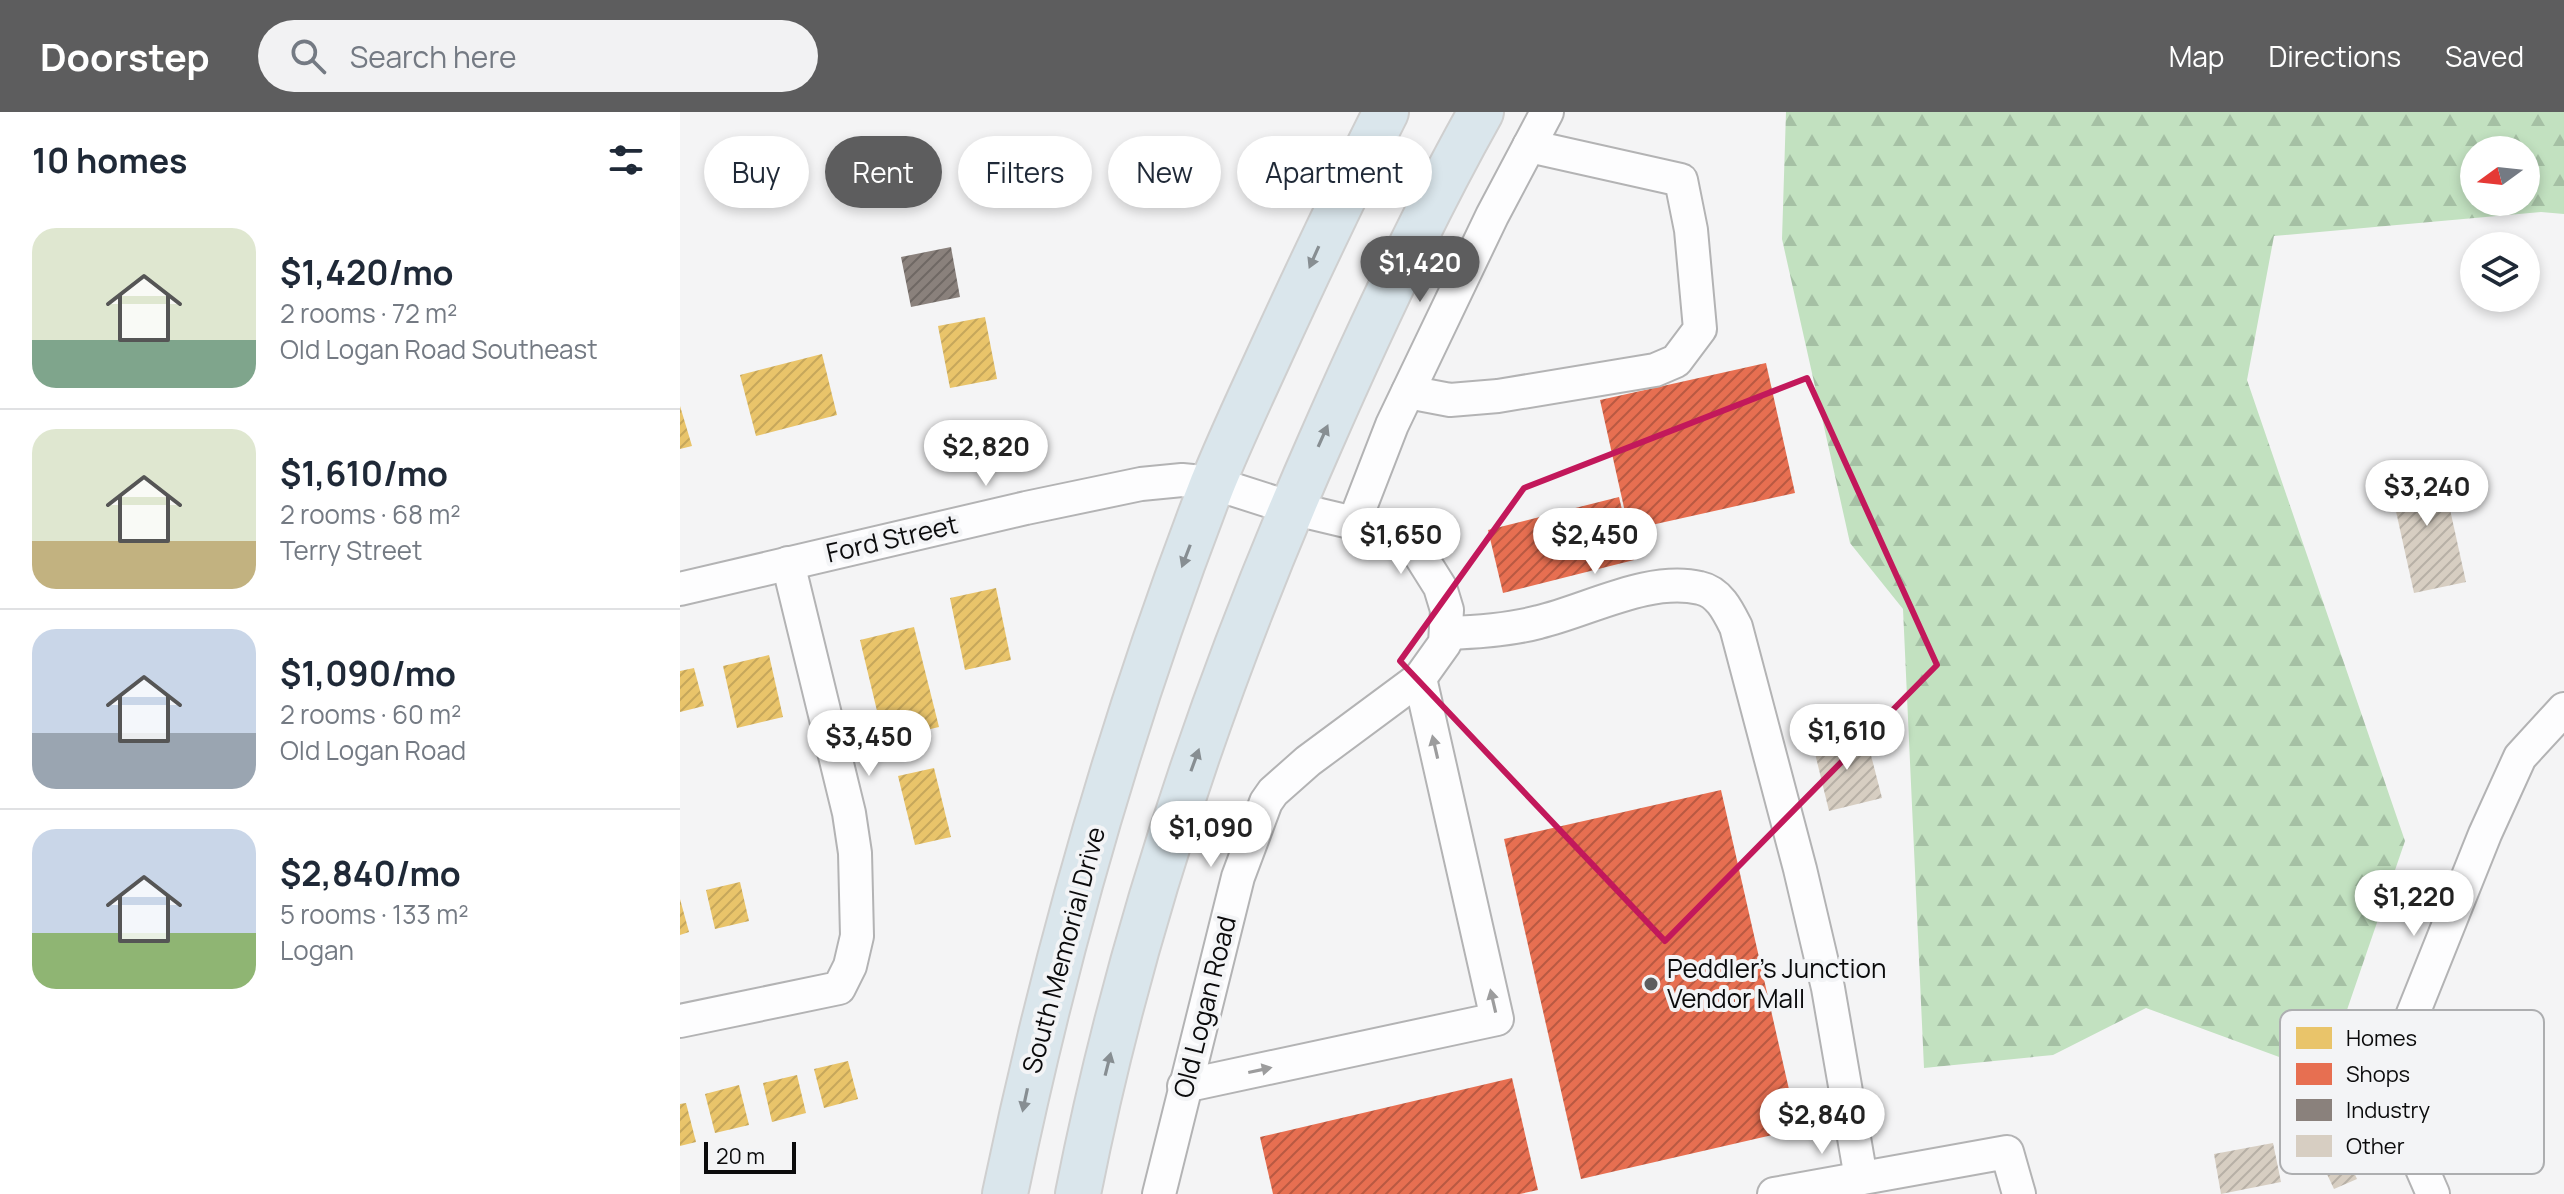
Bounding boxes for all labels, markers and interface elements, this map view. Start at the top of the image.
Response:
search box [258,20,818,92]
text: Doorstep [40,30,210,82]
icon: search [286,34,330,78]
text: Search here [350,36,516,77]
text: Map [2169,37,2224,75]
text: Directions [2268,37,2401,75]
text: Saved [2445,37,2524,75]
chip: Buy [704,136,809,208]
chip: Rent [825,136,942,208]
chip: Filters [958,136,1092,208]
chip: New [1108,136,1221,208]
chip: Apartment [1237,136,1432,208]
north arrow [2460,136,2540,216]
map controls [2460,136,2540,312]
text: 10 homes [32,137,188,183]
icon: filters [604,138,648,182]
button: layers [2460,232,2540,312]
pin: $1,420 [1355,236,1485,304]
text: $1,420 [1379,244,1461,280]
one-way arrow [1307,245,1321,269]
text: $1,420/mo [280,249,454,295]
icon: home [96,260,192,356]
text: 2 rooms · 72 m² [280,295,457,331]
text: Old Logan Road Southeast [280,331,598,367]
pin: $2,820 [921,420,1051,488]
one-way arrow [1316,425,1329,448]
text: $2,820 [942,428,1030,464]
text: $1,610/mo [280,450,448,496]
pin: $3,240 [2362,460,2492,528]
icon: home [96,461,192,557]
text: $3,240 [2383,468,2471,504]
text: 2 rooms · 68 m² [280,496,461,532]
street label: Ford Street [822,505,961,571]
pin: $1,650 [1336,508,1466,576]
pin: $2,450 [1530,508,1660,576]
text: $1,650 [1359,516,1443,552]
text: $2,450 [1551,516,1639,552]
text: Terry Street [280,532,422,568]
one-way arrow [1179,544,1192,568]
text: $1,090/mo [280,650,456,696]
icon: home [96,661,192,757]
text: 2 rooms · 60 m² [280,696,462,732]
pin: $1,610 [1782,704,1912,772]
pin: $3,450 [804,710,934,778]
text: $1,610 [1808,712,1886,748]
text: $3,450 [825,718,913,754]
text: Old Logan Road [280,732,466,768]
one-way arrow [1428,735,1441,760]
one-way arrow [1189,748,1202,772]
pin: $1,090 [1146,801,1276,869]
text: $1,090 [1169,809,1253,845]
street label: South Memorial Drive [1013,822,1113,1077]
text: $2,840/mo [280,850,461,896]
icon: home [96,861,192,957]
pin: $1,220 [2349,870,2479,938]
text: $1,220 [2373,878,2455,914]
text: 5 rooms · 133 m² [280,896,469,932]
street label: Old Logan Road [1164,912,1244,1101]
text: Logan [280,932,354,968]
place label: Peddler's Junction Vendor Mall [1667,950,1886,1016]
marker: Peddler's Junction Vendor Mall [1642,975,1660,993]
one-way arrow [1486,988,1499,1013]
legend [2280,1010,2544,1174]
text: Homes [2346,1023,2417,1053]
one-way arrow [1103,1051,1115,1076]
text: Shops [2346,1059,2410,1089]
one-way arrow [1248,1063,1273,1076]
one-way arrow [1018,1088,1031,1113]
pin: $2,840 [1757,1088,1887,1156]
text: Industry [2346,1095,2430,1125]
text: $2,840 [1778,1096,1866,1132]
text: Other [2346,1131,2405,1161]
scale bar [704,1138,796,1174]
text: 20 m [716,1141,765,1171]

